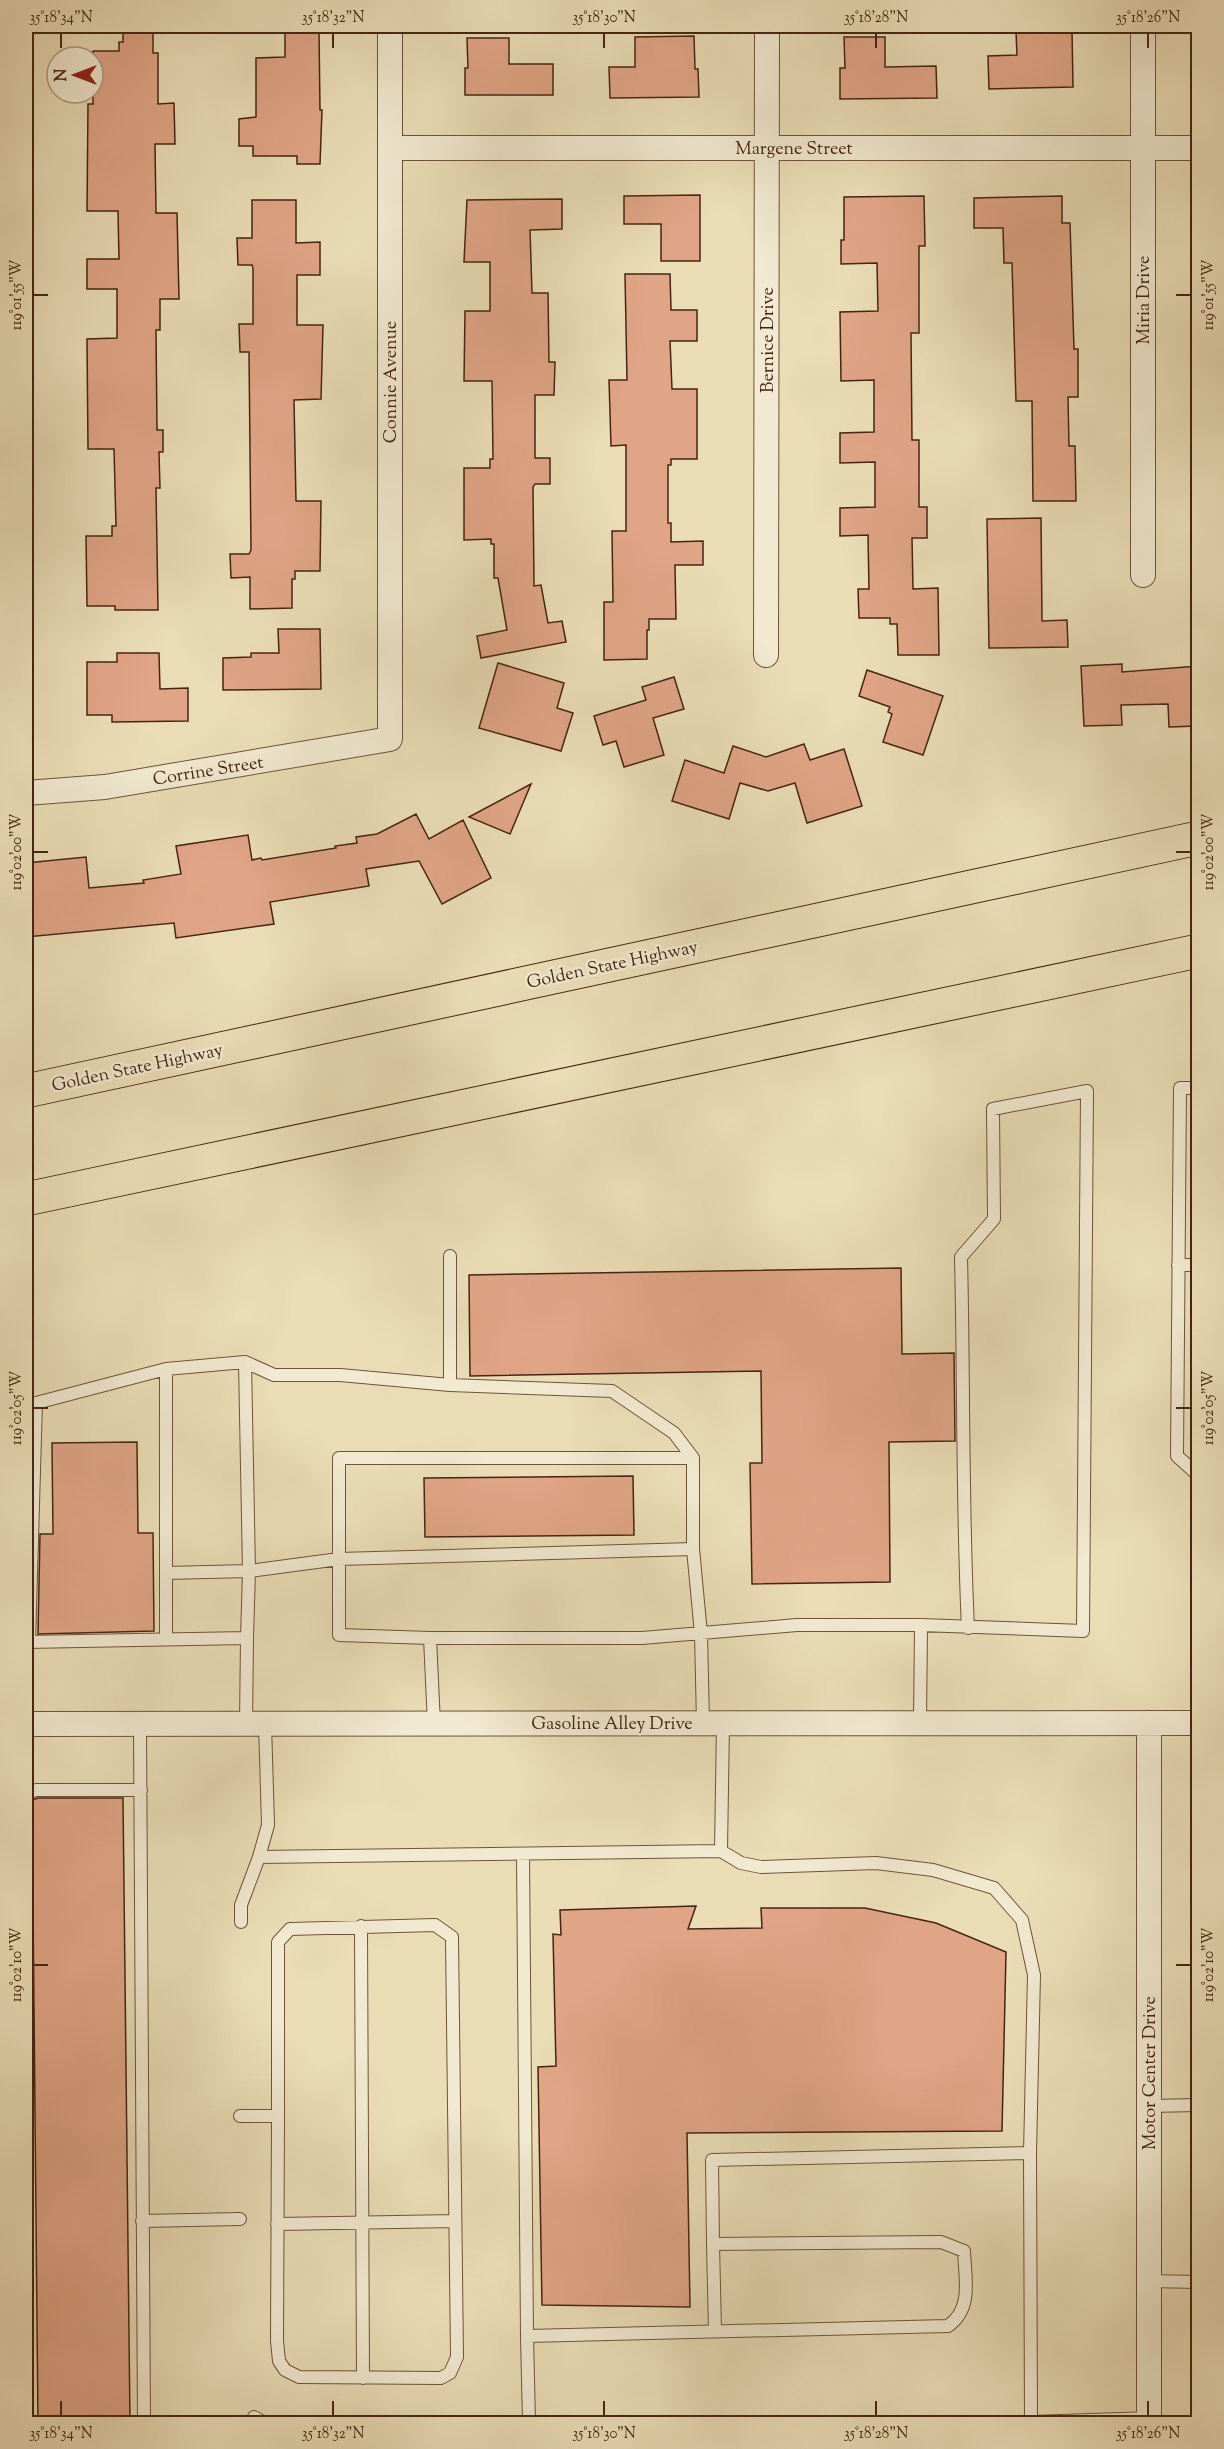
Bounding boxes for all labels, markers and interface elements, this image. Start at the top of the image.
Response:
text: 35°18'34"N [29,8,93,29]
text: 35°18'32"N [302,8,364,29]
text: 35°18'30"N [572,8,636,29]
text: 35°18'28"N [844,8,908,29]
text: 35°18'26"N [1116,8,1180,29]
north arrow [45,45,105,105]
text: N [51,68,74,81]
street label: Margene Street [735,137,853,163]
street label: Miria Drive [1132,256,1158,344]
text: 119°01'55"W [7,259,28,330]
text: 119°01'55"W [1199,259,1220,330]
street label: Bernice Drive [756,287,782,393]
street label: Connie Avenue [379,321,405,443]
street label: Corrine Street [151,750,265,794]
text: 119°02'00"W [7,813,28,890]
text: 119°02'00"W [1199,813,1220,890]
street label: Golden State Highway [524,935,700,997]
street label: Golden State Highway [49,1038,225,1100]
text: 119°02'05"W [7,1370,28,1445]
text: 119°02'05"W [1199,1370,1220,1445]
street label: Gasoline Alley Drive [531,1712,693,1738]
text: 119°02'10"W [7,1927,28,2002]
text: 119°02'10"W [1199,1927,1220,2002]
street label: Motor Center Drive [1138,1996,1164,2150]
text: 35°18'34"N [29,2424,93,2445]
text: 35°18'32"N [302,2424,364,2445]
text: 35°18'30"N [572,2424,636,2445]
text: 35°18'28"N [844,2424,908,2445]
text: 35°18'26"N [1116,2424,1180,2445]

